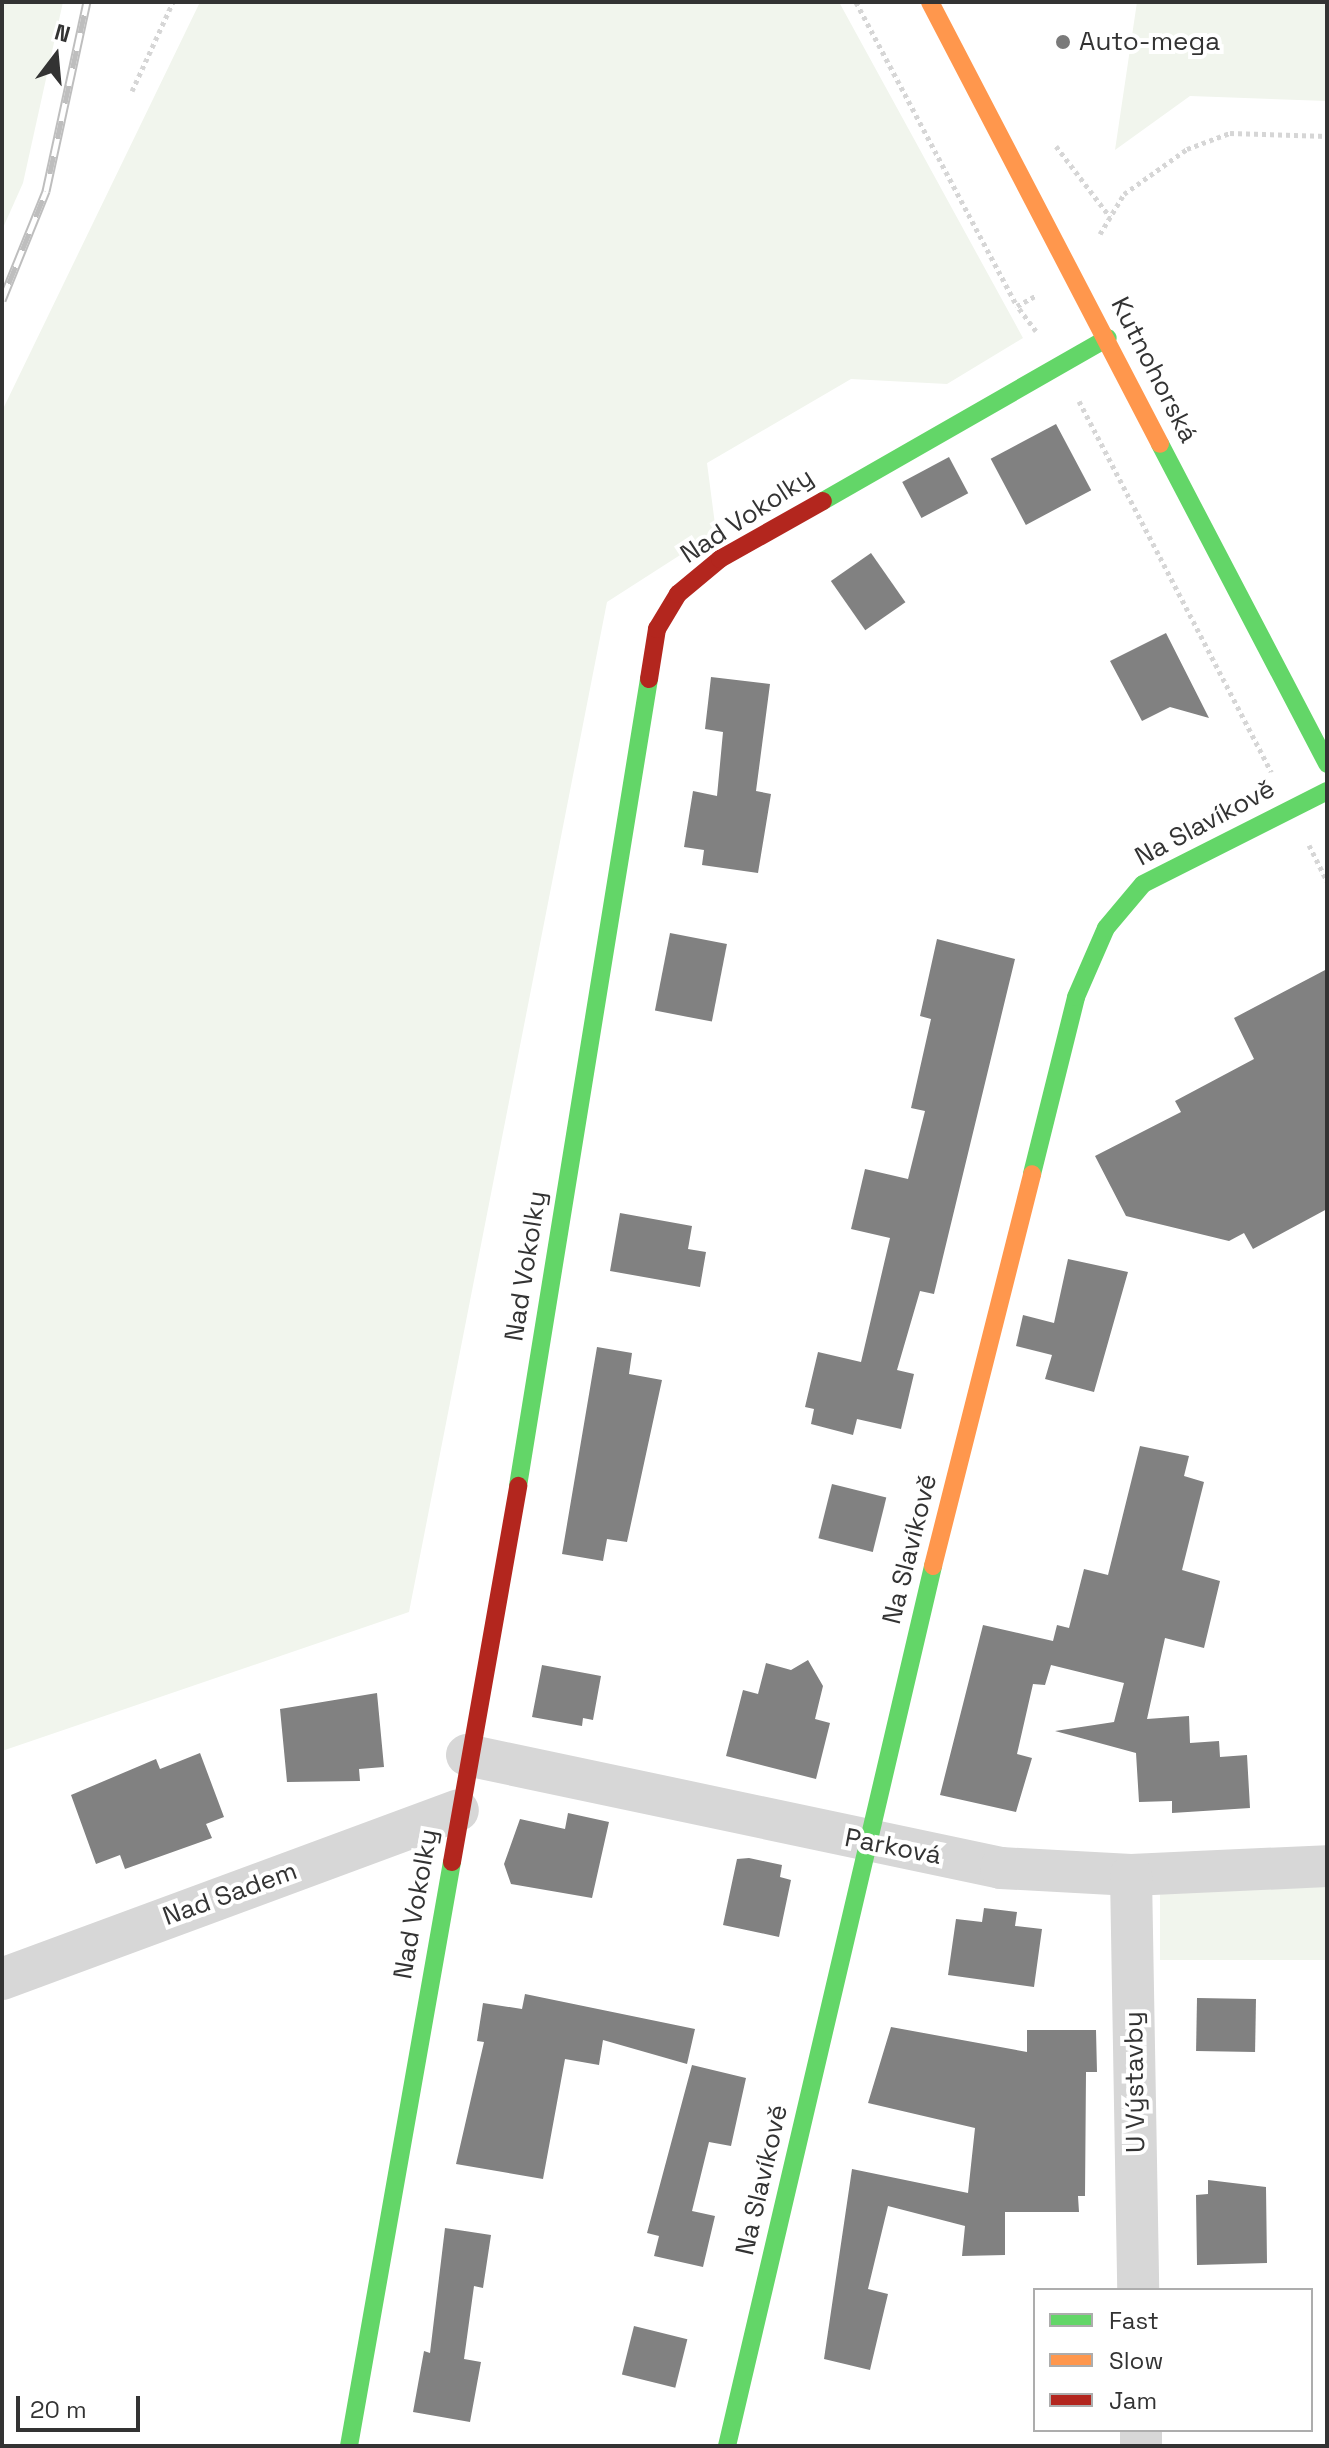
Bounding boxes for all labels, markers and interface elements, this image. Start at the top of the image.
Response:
north arrow [16,16,96,96]
text: N [52,17,74,48]
place label: Auto-mega [1079,26,1220,58]
marker: Auto-mega [1054,33,1072,51]
street label: Kutnohorská [1104,292,1204,448]
street label: Nad Vokolky [675,461,819,571]
street label: Na Slavíkově [1130,773,1280,873]
street label: Nad Vokolky [499,1188,553,1344]
street label: Na Slavíkově [876,1471,944,1627]
street label: Parková [842,1822,944,1872]
street label: Nad Vokolky [387,1826,445,1982]
street label: Nad Sadem [159,1855,301,1933]
street label: U Výstavby [1118,2011,1152,2153]
street label: Na Slavíkově [730,2102,794,2258]
legend [1033,2288,1313,2432]
text: Fast [1109,2305,1159,2336]
text: Slow [1109,2345,1163,2376]
scale bar [20,2380,144,2430]
text: Jam [1109,2385,1157,2416]
text: 20 m [30,2394,87,2425]

